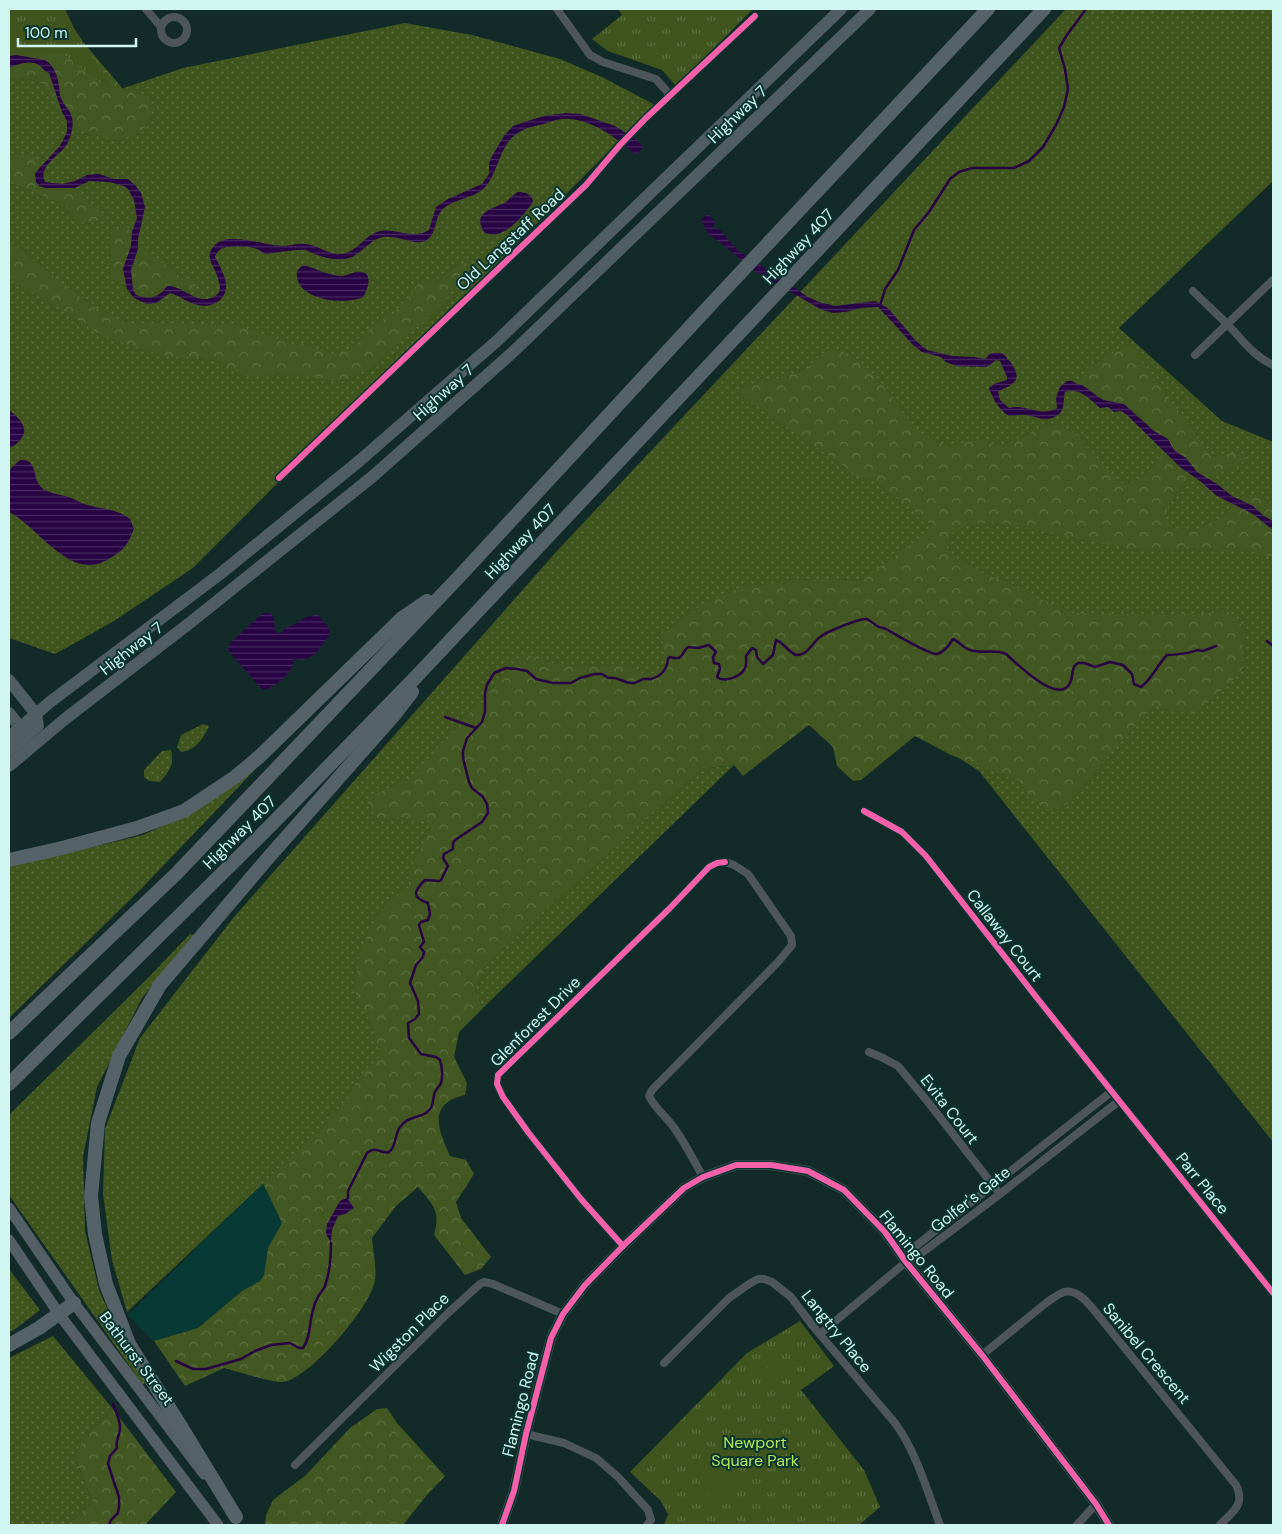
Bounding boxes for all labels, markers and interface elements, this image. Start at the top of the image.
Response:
scale bar [18,15,135,47]
text: 100 m [25,23,68,43]
street label: Highway 7 [703,81,772,148]
street label: Old Langstaff Road [452,184,569,295]
street label: Highway 407 [758,204,839,288]
street label: Highway 7 [408,359,478,425]
street label: Highway 407 [480,499,561,583]
street label: Highway 7 [95,617,167,680]
street label: Highway 407 [198,791,281,874]
street label: Callaway Court [962,885,1047,986]
street label: Glenforest Drive [486,972,585,1071]
street label: Evita Court [916,1070,983,1148]
street label: Parr Place [1171,1148,1234,1218]
street label: Golfer's Gate [926,1162,1015,1237]
street label: Flamingo Road [875,1206,959,1303]
street label: Langtry Place [797,1286,876,1377]
street label: Wigston Place [365,1288,454,1377]
street label: Sanibel Crescent [1098,1298,1195,1408]
street label: Bathurst Street [94,1307,179,1409]
street label: Flamingo Road [497,1349,544,1459]
park label: Newport Square Park [711,1432,799,1471]

